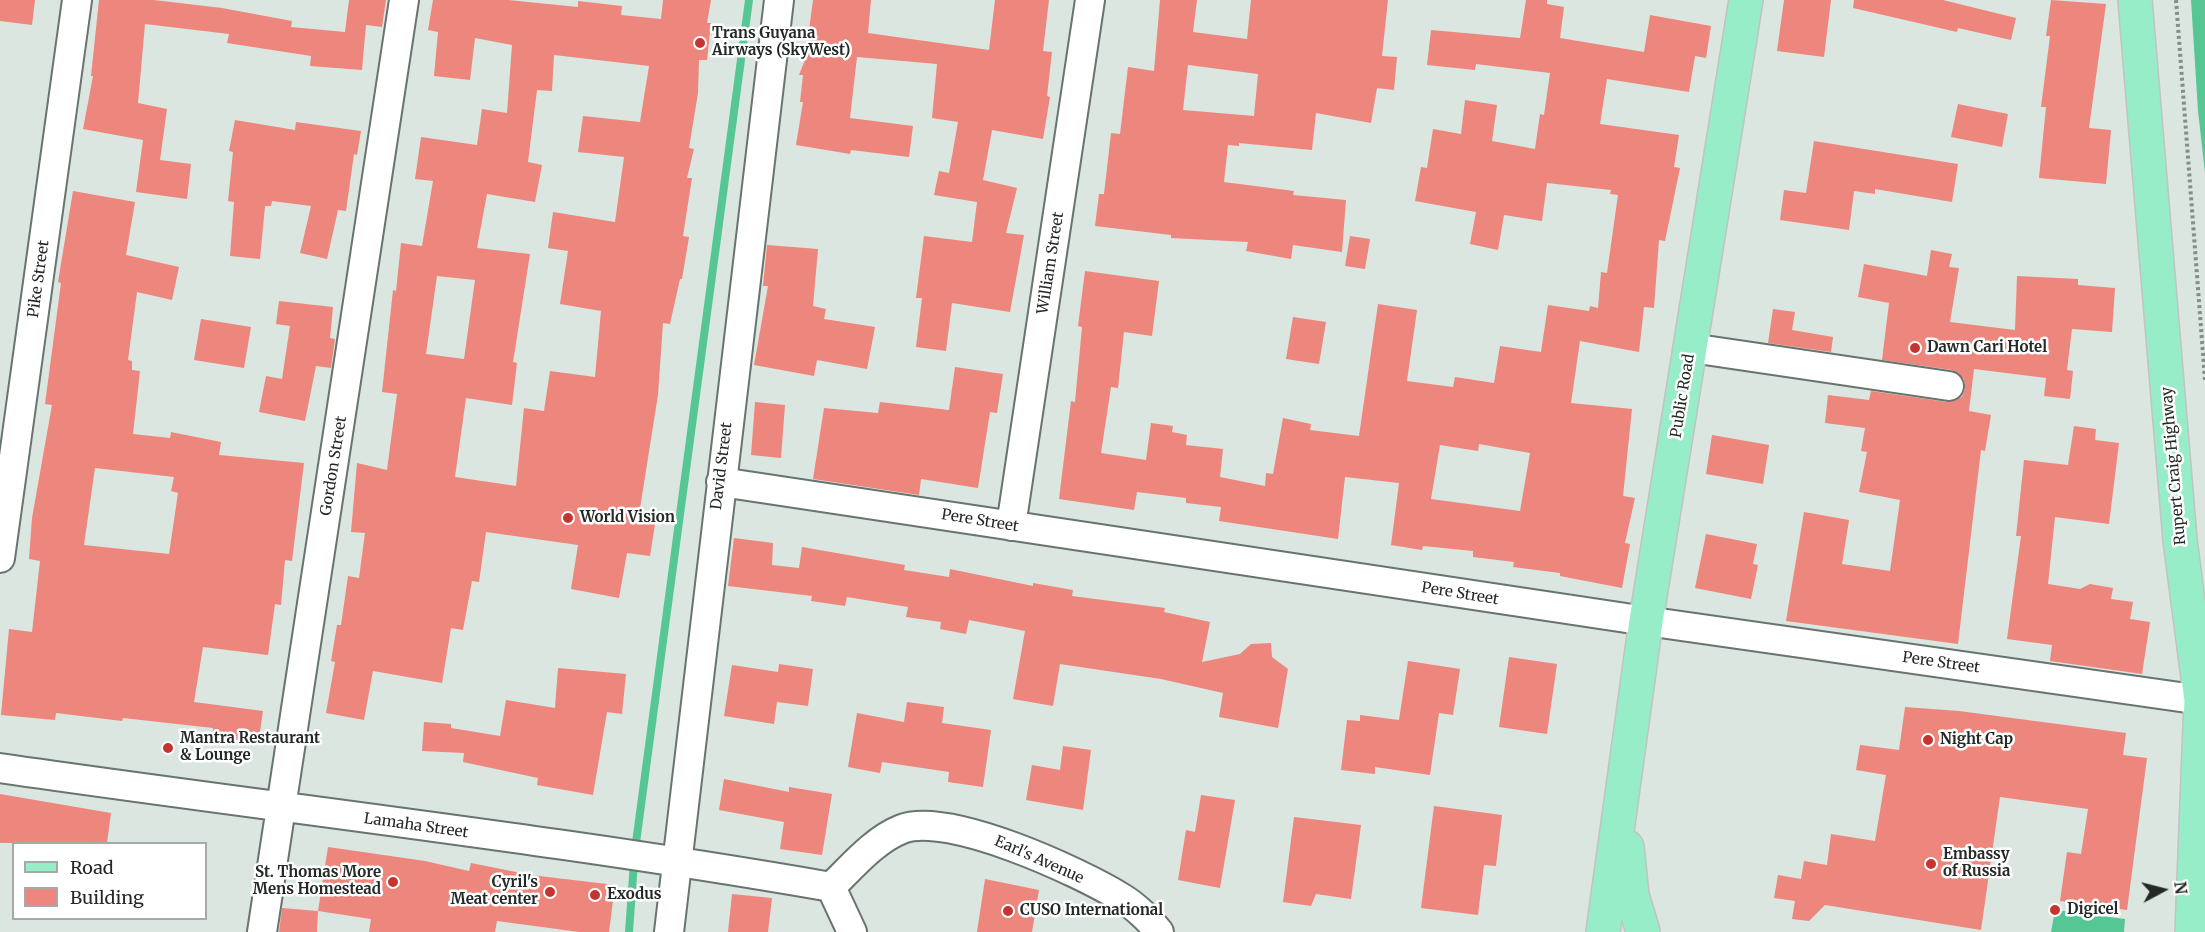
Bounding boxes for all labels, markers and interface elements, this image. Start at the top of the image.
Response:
place label: Trans Guyana Airways (SkyWest) [712,25,850,60]
marker: Trans Guyana Airways (SkyWest) [693,36,707,50]
street label: William Street [1034,211,1068,315]
street label: Pike Street [25,239,53,319]
place label: Dawn Cari Hotel [1927,339,2047,357]
marker: Dawn Cari Hotel [1908,341,1922,355]
street label: Public Road [1667,353,1699,439]
street label: Rupert Craig Highway [2158,386,2190,546]
street label: Gordon Street [317,415,351,517]
street label: David Street [708,421,736,511]
street label: Pere Street [940,506,1020,536]
place label: World Vision [580,509,675,527]
marker: World Vision [561,511,575,525]
street label: Pere Street [1420,579,1500,609]
street label: Pere Street [1901,649,1981,677]
place label: Mantra Restaurant & Lounge [180,730,320,765]
place label: Night Cap [1940,731,2013,749]
marker: Night Cap [1921,733,1935,747]
marker: Mantra Restaurant & Lounge [161,741,175,755]
street label: Lamaha Street [363,810,469,842]
street label: Earl's Avenue [992,832,1086,888]
legend [12,842,207,920]
place label: Embassy of Russia [1943,846,2010,881]
text: Road [70,856,114,879]
marker: Embassy of Russia [1924,857,1938,871]
north arrow [2133,860,2193,920]
place label: St. Thomas More Mens Homestead [253,864,381,899]
place label: Cyril's Meat center [451,874,538,909]
marker: St. Thomas More Mens Homestead [386,875,400,889]
text: N [2170,880,2192,895]
marker: Cyril's Meat center [543,885,557,899]
text: Building [70,886,144,909]
place label: Exodus [607,886,662,904]
marker: Exodus [588,888,602,902]
place label: Digicel [2067,901,2118,919]
place label: CUSO International [1020,902,1163,920]
marker: Digicel [2048,903,2062,917]
marker: CUSO International [1001,904,1015,918]

